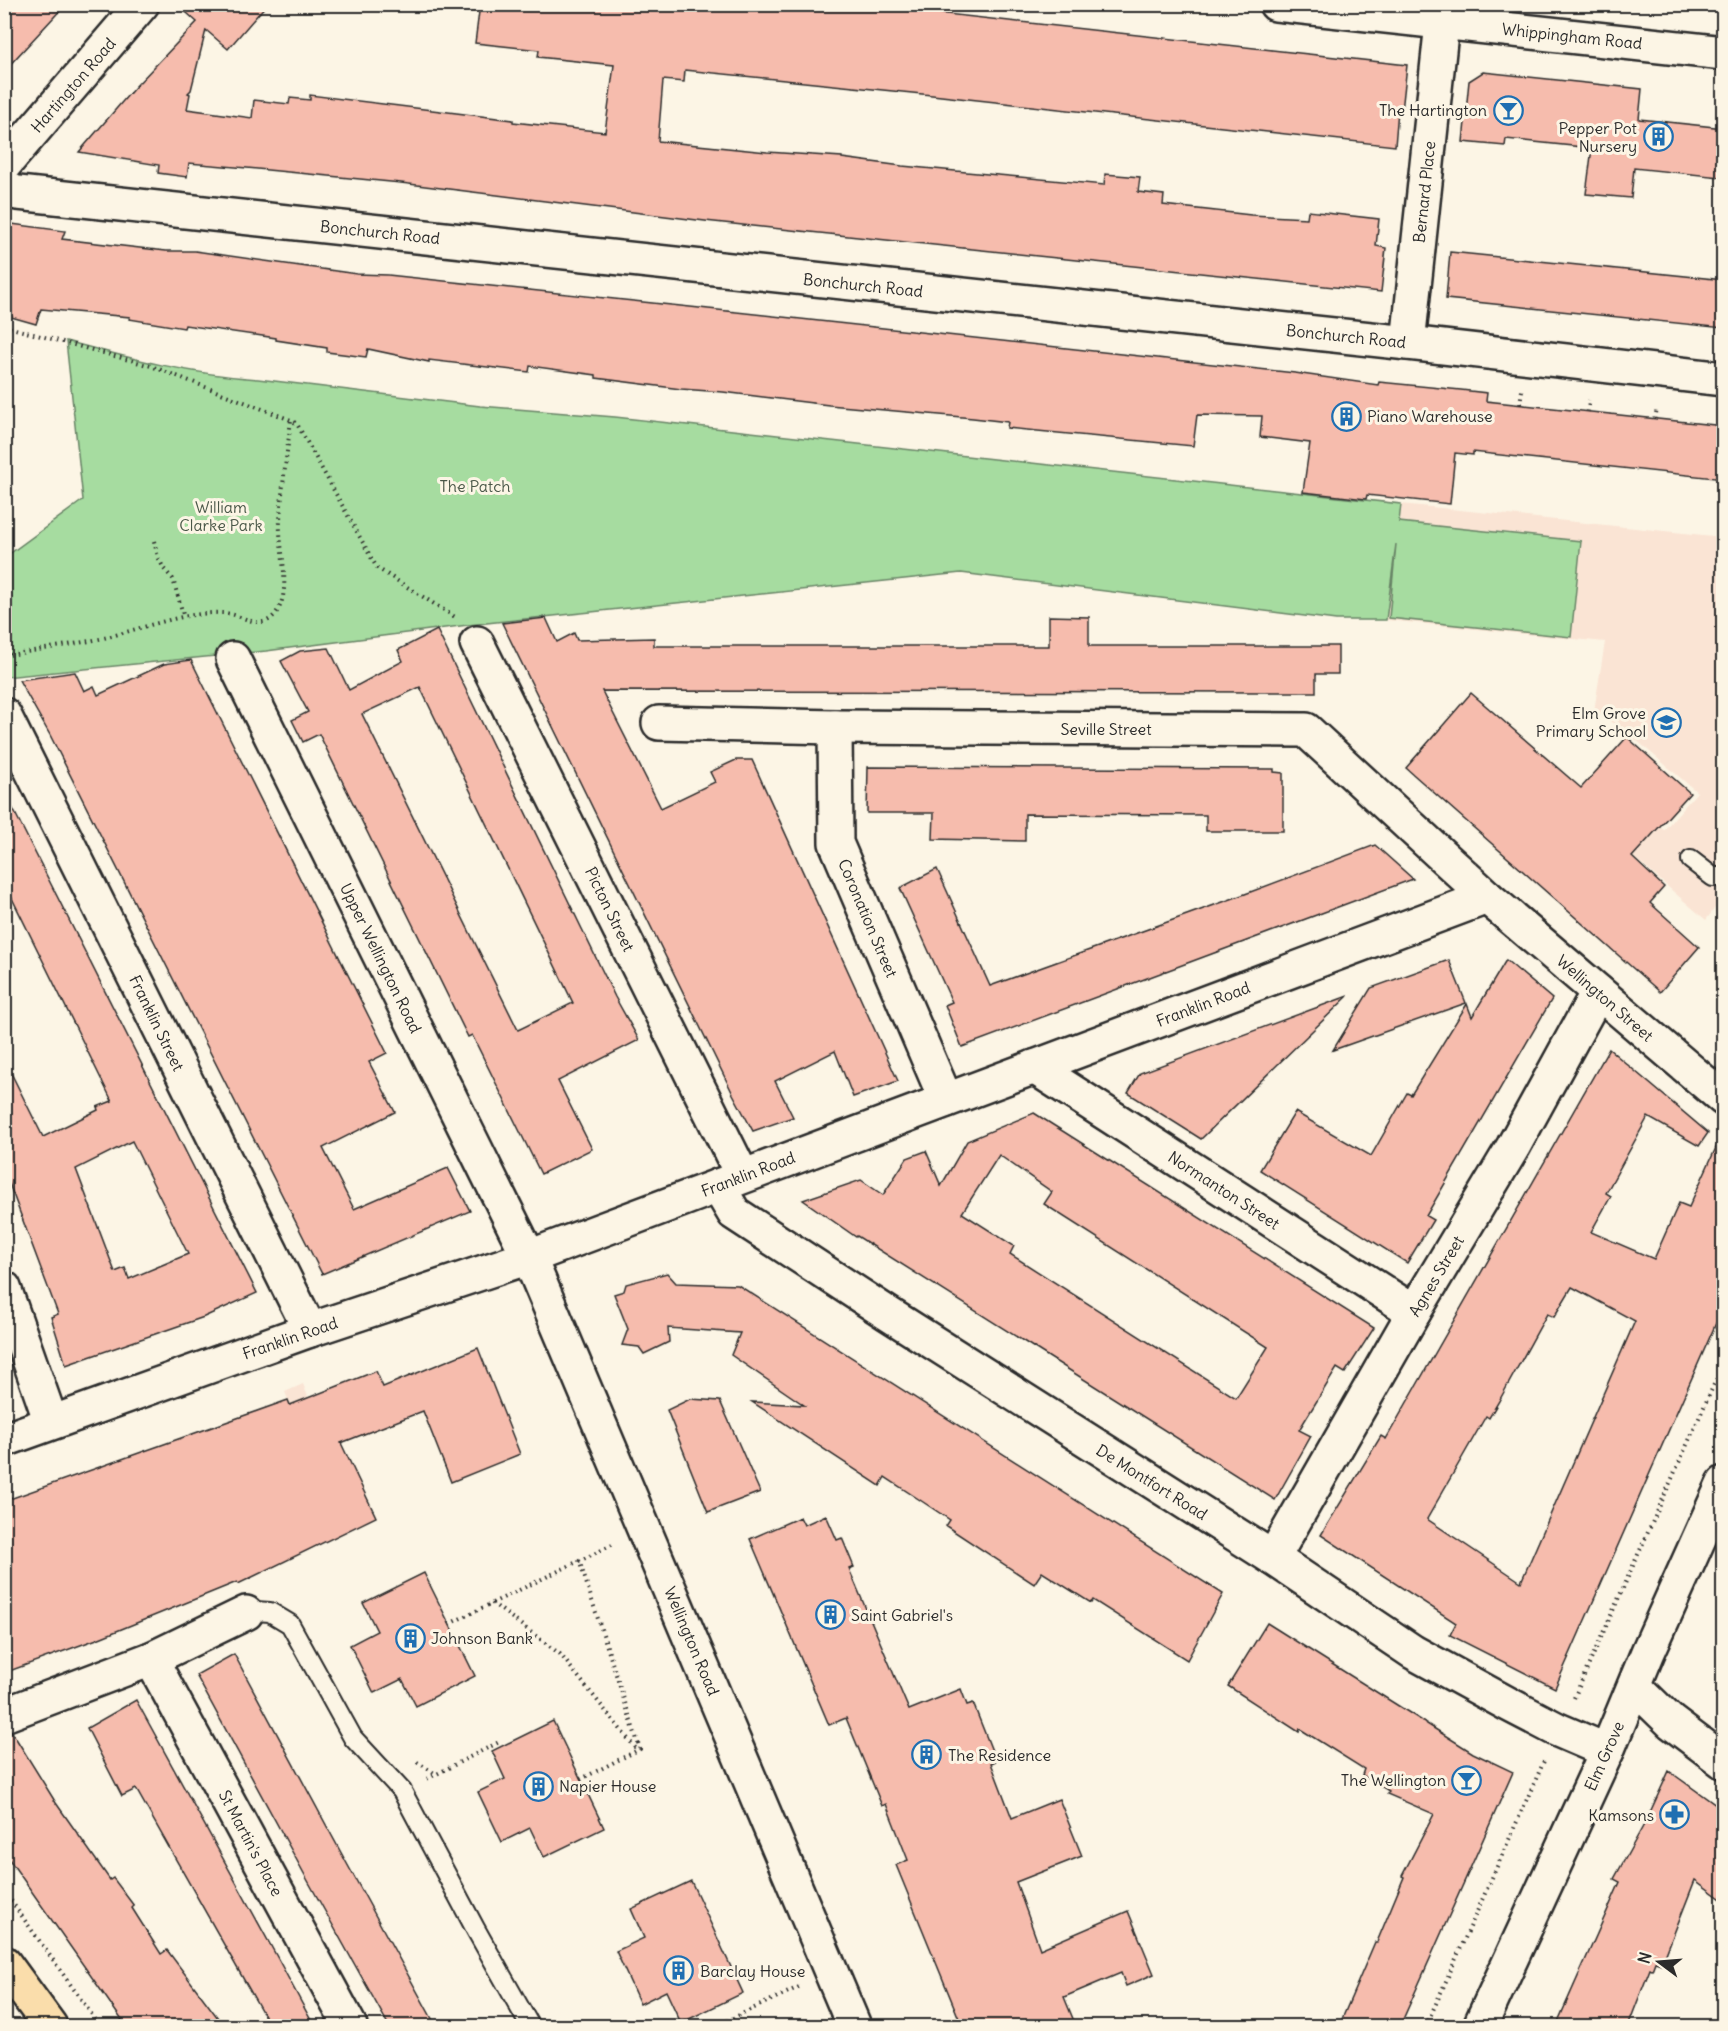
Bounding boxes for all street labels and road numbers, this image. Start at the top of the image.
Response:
street label: Whippingham Road [1501,19,1643,53]
street label: Hartington Road [26,33,120,137]
street label: Bernard Place [1409,140,1439,244]
street label: Bonchurch Road [319,216,441,248]
street label: Bonchurch Road [802,269,924,301]
street label: Bonchurch Road [1285,320,1407,352]
street label: Seville Street [1060,719,1152,739]
street label: Coronation Street [834,856,902,981]
street label: Picton Street [581,863,639,955]
street label: Upper Wellington Road [336,880,426,1036]
street label: Wellington Street [1553,951,1658,1046]
street label: Franklin Street [125,972,189,1075]
street label: Franklin Road [1153,977,1253,1031]
street label: Franklin Road [698,1147,798,1201]
street label: Normanton Street [1165,1147,1284,1234]
street label: Agnes Street [1404,1231,1468,1320]
street label: Franklin Road [240,1312,340,1364]
street label: De Montfort Road [1093,1440,1211,1524]
street label: Wellington Road [660,1583,724,1699]
street label: Elm Grove [1580,1718,1628,1794]
street label: St Martin's Place [215,1787,287,1899]

